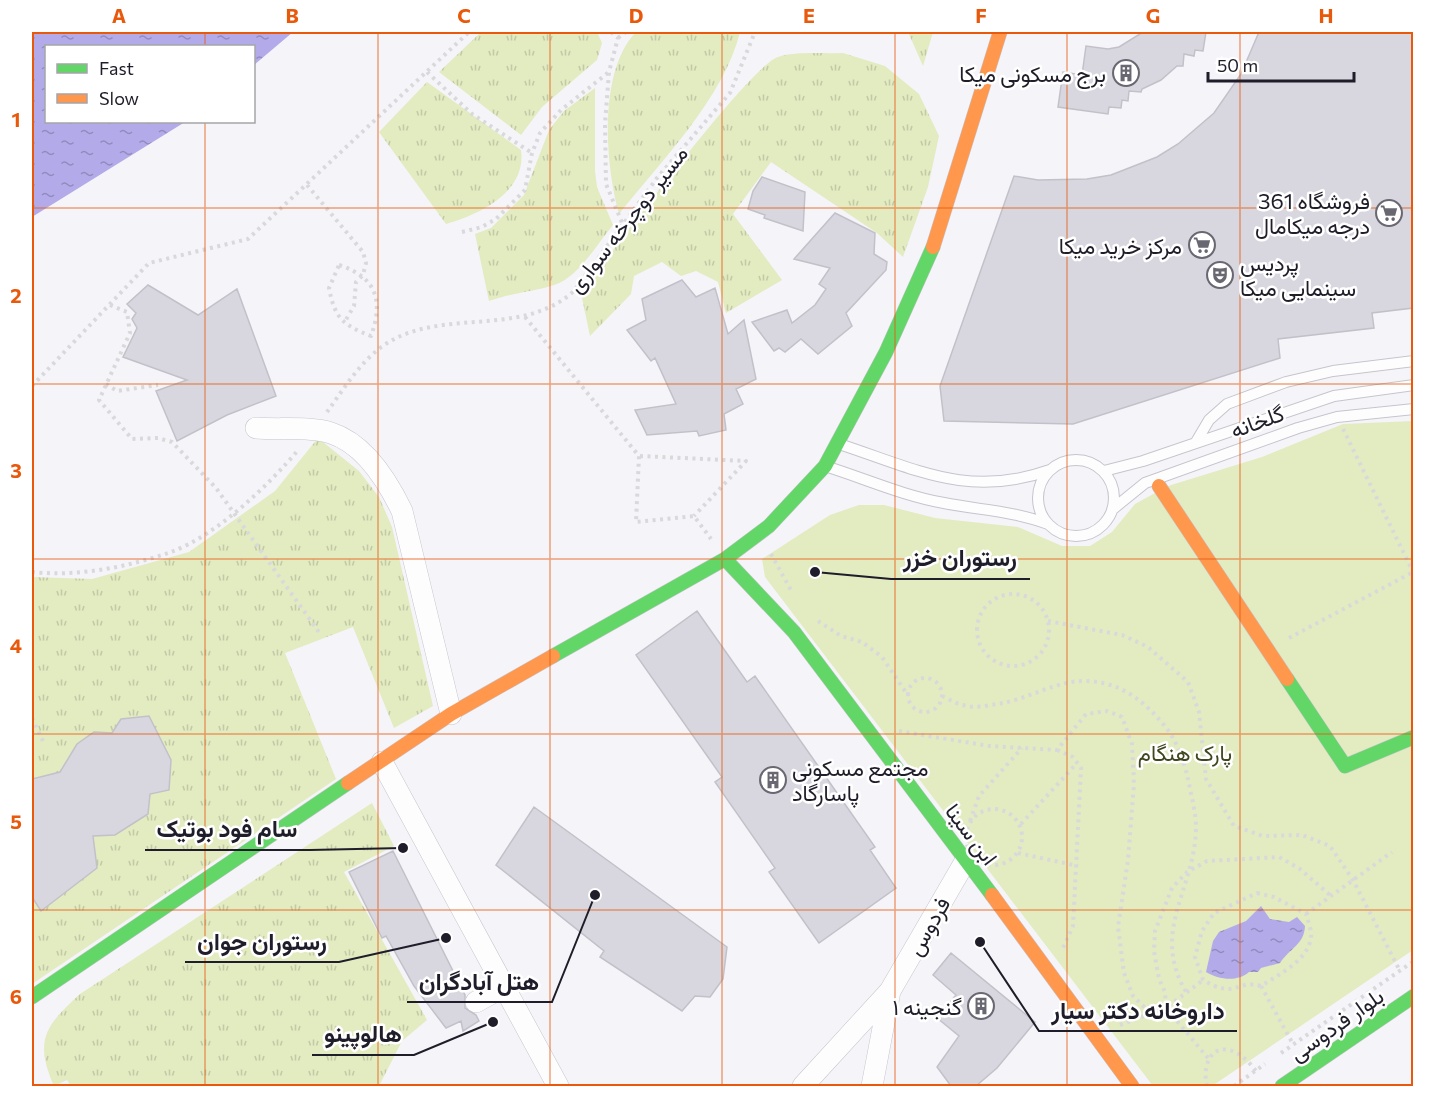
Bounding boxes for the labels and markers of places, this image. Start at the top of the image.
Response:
building icon: برج مسکونی میکا [1111,58,1141,88]
place label: برج مسکونی میکا [959,60,1106,89]
place label: فروشگاه 361 درجه میکامال [1255,187,1370,240]
supermarket icon: فروشگاه 361 درجه میکامال [1374,198,1404,228]
supermarket icon: مرکز خرید میکا [1187,230,1217,260]
place label: مرکز خرید میکا [1059,232,1182,260]
place label: پردیس سینمایی میکا [1240,249,1356,302]
theatre icon: پردیس سینمایی میکا [1205,260,1235,290]
callout: رستوران خزر [891,537,1030,579]
place label: مجتمع مسکونی پاسارگاد [792,754,929,808]
building icon: مجتمع مسکونی پاسارگاد [758,765,788,795]
callout: سام فود بوتیک [145,808,310,850]
callout: رستوران جوان [185,920,339,962]
callout: هتل آبادگران [407,960,552,1002]
callout: داروخانه دکتر سیار [1039,989,1237,1031]
building icon: گنجینه ۱ [966,991,996,1021]
place label: گنجینه ۱ [892,993,962,1020]
callout: هالوپینو [312,1013,414,1055]

